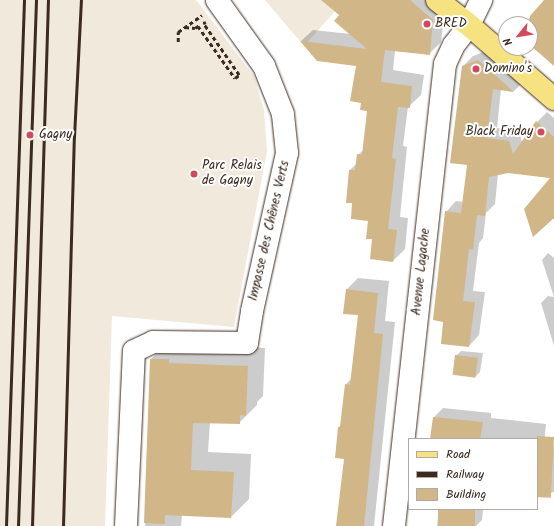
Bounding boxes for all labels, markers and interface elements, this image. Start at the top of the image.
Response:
place label: BRED [435,16,467,32]
north arrow [498,16,538,56]
marker: BRED [422,19,432,29]
text: N [499,34,518,49]
place label: Domino's [484,61,532,77]
marker: Domino's [471,64,481,74]
place label: Black Friday [465,124,533,140]
place label: Gagny [39,127,72,143]
marker: Black Friday [536,127,546,137]
marker: Gagny [24,129,36,141]
place label: Parc Relais de Gagny [202,159,262,190]
street label: Impasse des Chênes Verts [246,159,294,303]
marker: Parc Relais de Gagny [189,169,199,179]
street label: Avenue Lagache [410,228,434,316]
legend [408,438,538,510]
text: Road [446,445,470,464]
text: Railway [446,465,484,484]
text: Building [446,485,486,504]

